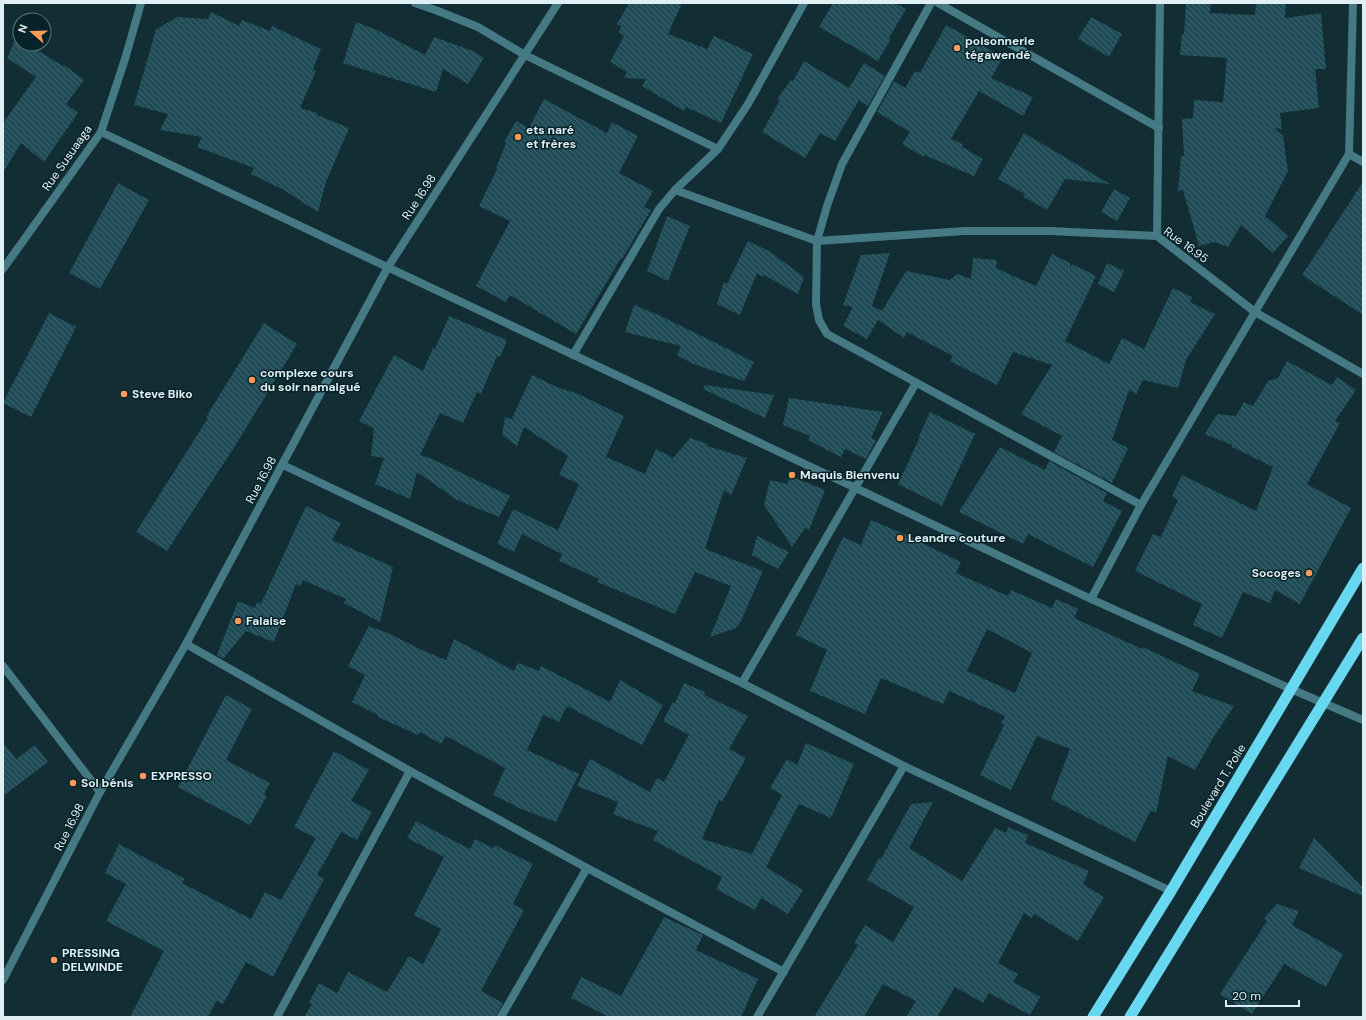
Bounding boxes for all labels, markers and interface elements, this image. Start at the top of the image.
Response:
north arrow [12,12,52,52]
text: N [15,22,31,35]
place label: poisonnerie tégawendé [965,33,1035,63]
marker: poisonnerie tégawendé [952,43,962,53]
street label: Rue Susuaaga [38,122,96,194]
place label: ets naré et frères [526,122,576,152]
marker: ets naré et frères [513,132,523,142]
street label: Rue 16.98 [398,171,440,223]
street label: Rue 16.95 [1160,223,1212,267]
place label: complexe cours du soir namalgué [260,365,361,395]
marker: complexe cours du soir namalgué [247,375,257,385]
place label: Steve Biko [132,386,193,402]
marker: Steve Biko [119,389,129,399]
street label: Rue 16.98 [242,454,280,506]
place label: Maquis Bienvenu [800,467,899,483]
marker: Maquis Bienvenu [787,470,797,480]
place label: Leandre couture [908,530,1005,546]
marker: Leandre couture [895,533,905,543]
place label: Socoges [1252,565,1301,581]
marker: Socoges [1304,568,1314,578]
place label: Falaise [246,613,286,629]
marker: Falaise [233,616,243,626]
street label: Boulevard T. Polle [1187,741,1249,831]
place label: EXPRESSO [151,768,212,784]
marker: EXPRESSO [138,771,148,781]
place label: Sol bénis [81,775,134,791]
marker: Sol bénis [68,778,78,788]
street label: Rue 16.98 [50,800,88,854]
place label: PRESSING DELWINDE [62,945,123,975]
marker: PRESSING DELWINDE [49,955,59,965]
scale bar [1226,982,1299,1008]
text: 20 m [1232,988,1261,1004]

